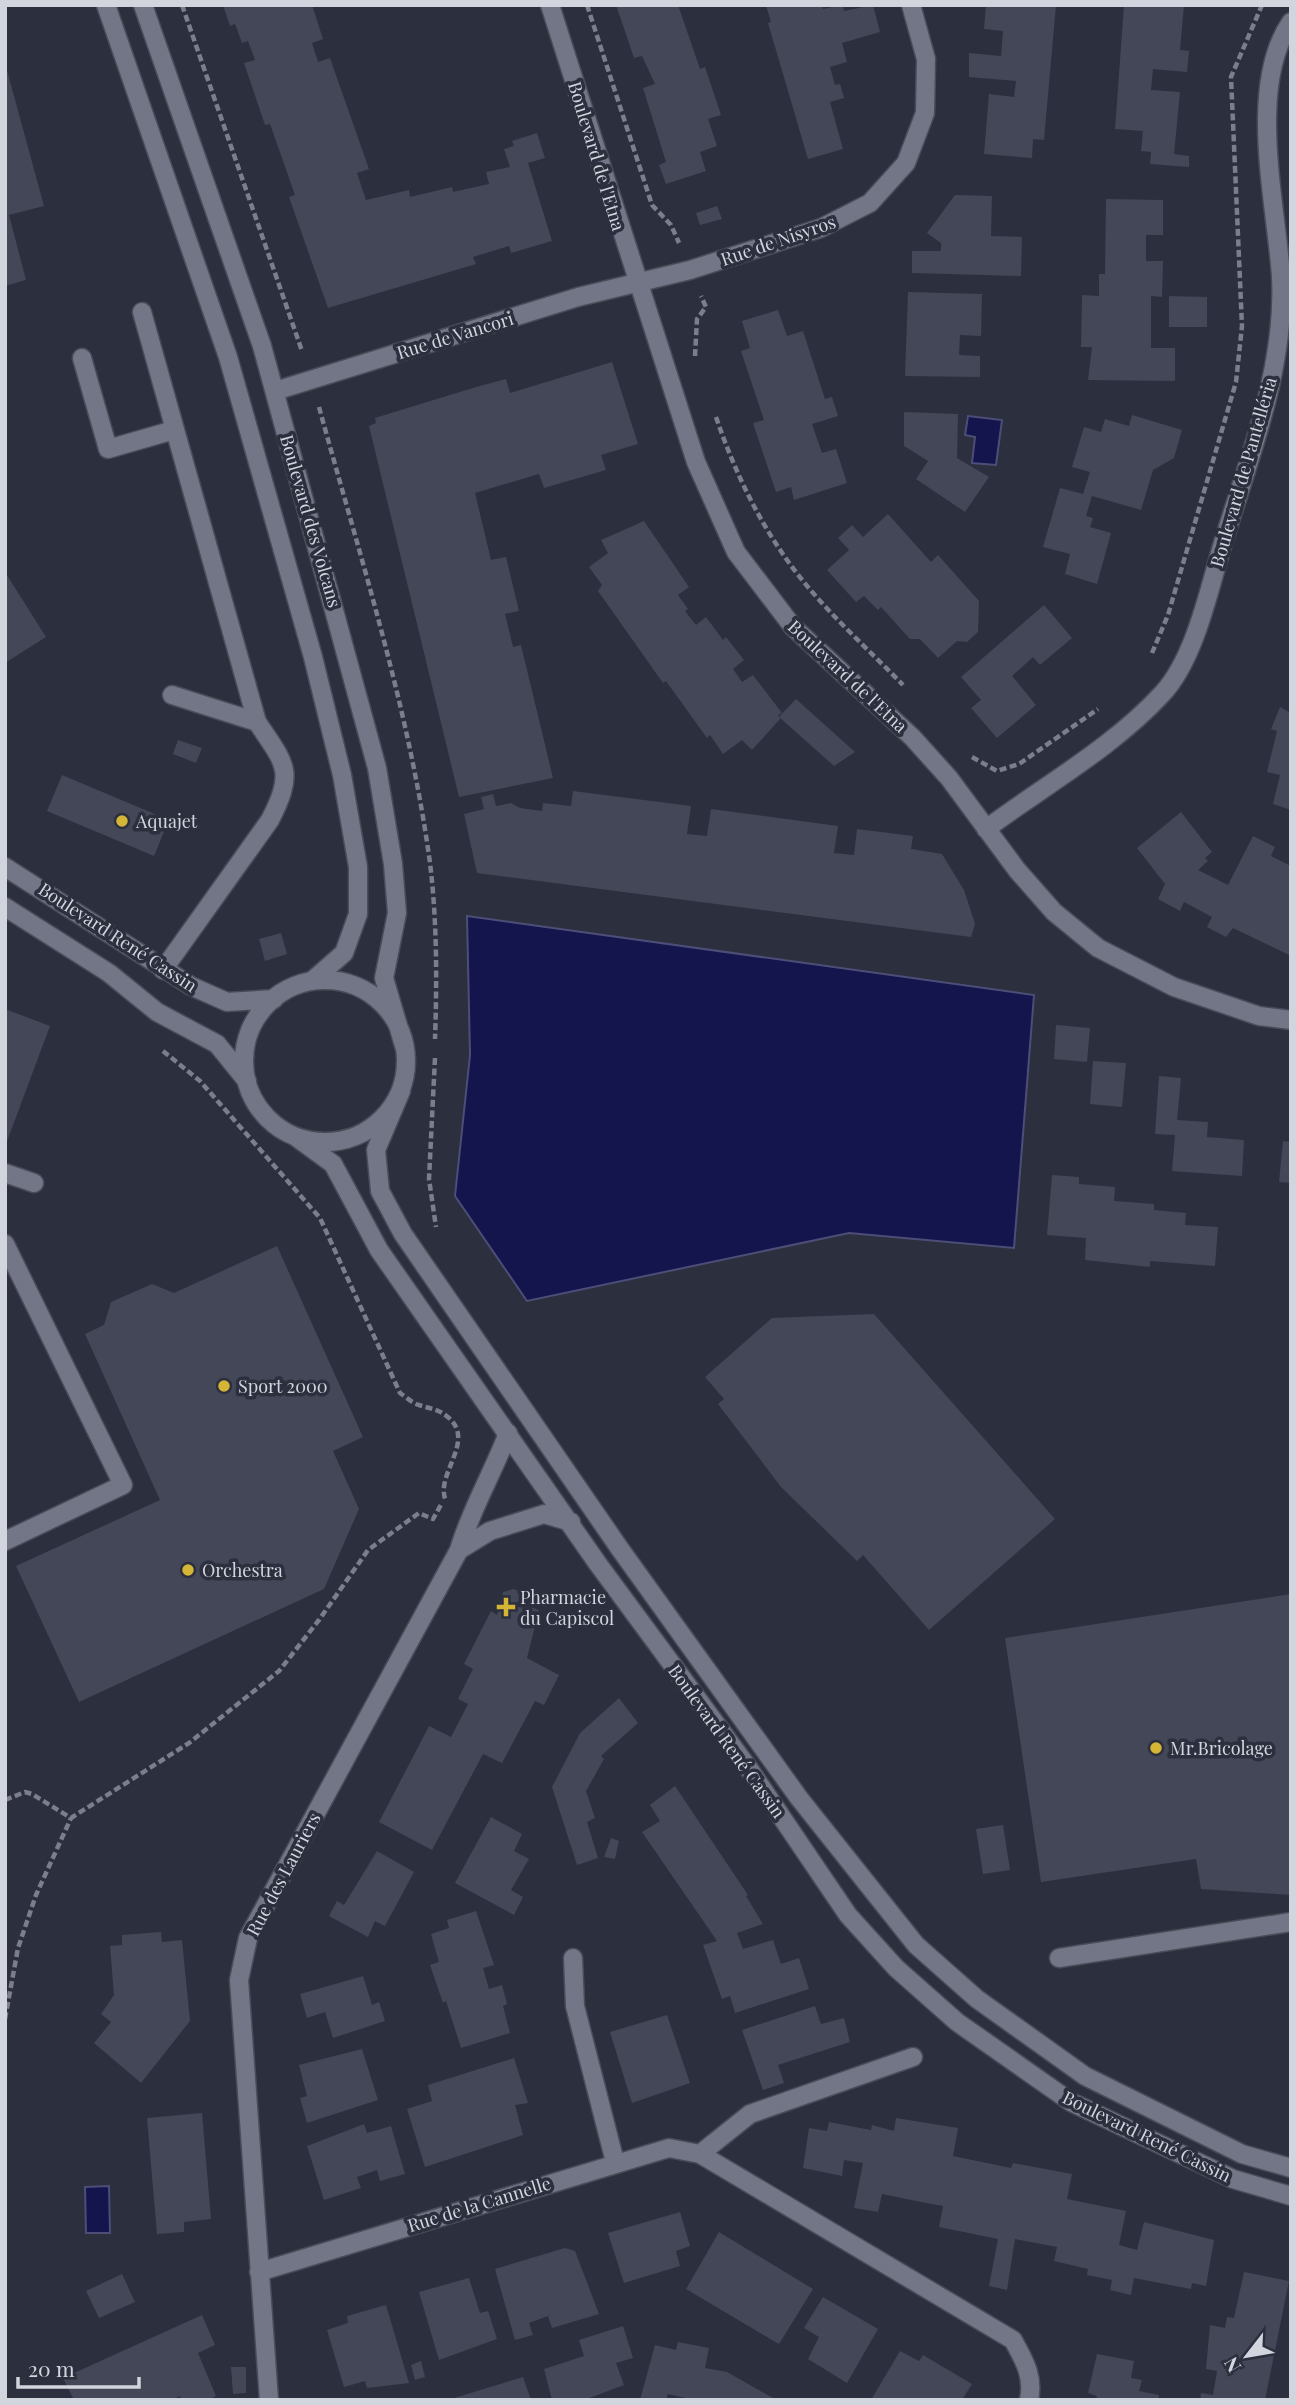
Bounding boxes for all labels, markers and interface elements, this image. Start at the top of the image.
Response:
street label: Boulevard de l'Etna [563,78,631,234]
street label: Rue de Nisyros [717,209,839,271]
street label: Rue de Vancori [394,306,516,364]
street label: Boulevard de Pantelléria [1204,374,1282,570]
street label: Boulevard des Volcans [275,432,347,610]
street label: Boulevard de l'Etna [783,614,913,738]
place label: Aquajet [135,809,198,833]
marker: Aquajet [114,813,130,829]
street label: Boulevard René Cassin [34,877,202,997]
place label: Sport 2000 [238,1374,328,1398]
marker: Sport 2000 [216,1378,232,1394]
place label: Orchestra [202,1558,283,1582]
marker: Orchestra [180,1562,196,1578]
place label: Pharmacie du Capiscol [520,1585,614,1630]
marker: Pharmacie du Capiscol [498,1599,514,1615]
street label: Boulevard René Cassin [663,1659,791,1823]
place label: Mr.Bricolage [1170,1736,1273,1760]
marker: Mr.Bricolage [1148,1740,1164,1756]
street label: Rue des Lauriers [240,1808,326,1940]
street label: Boulevard René Cassin [1059,2085,1235,2187]
street label: Rue de la Cannelle [404,2171,554,2237]
north arrow [1212,2321,1282,2391]
scale bar [18,2346,138,2390]
text: N [1217,2352,1246,2378]
text: 20 m [28,2354,75,2382]

